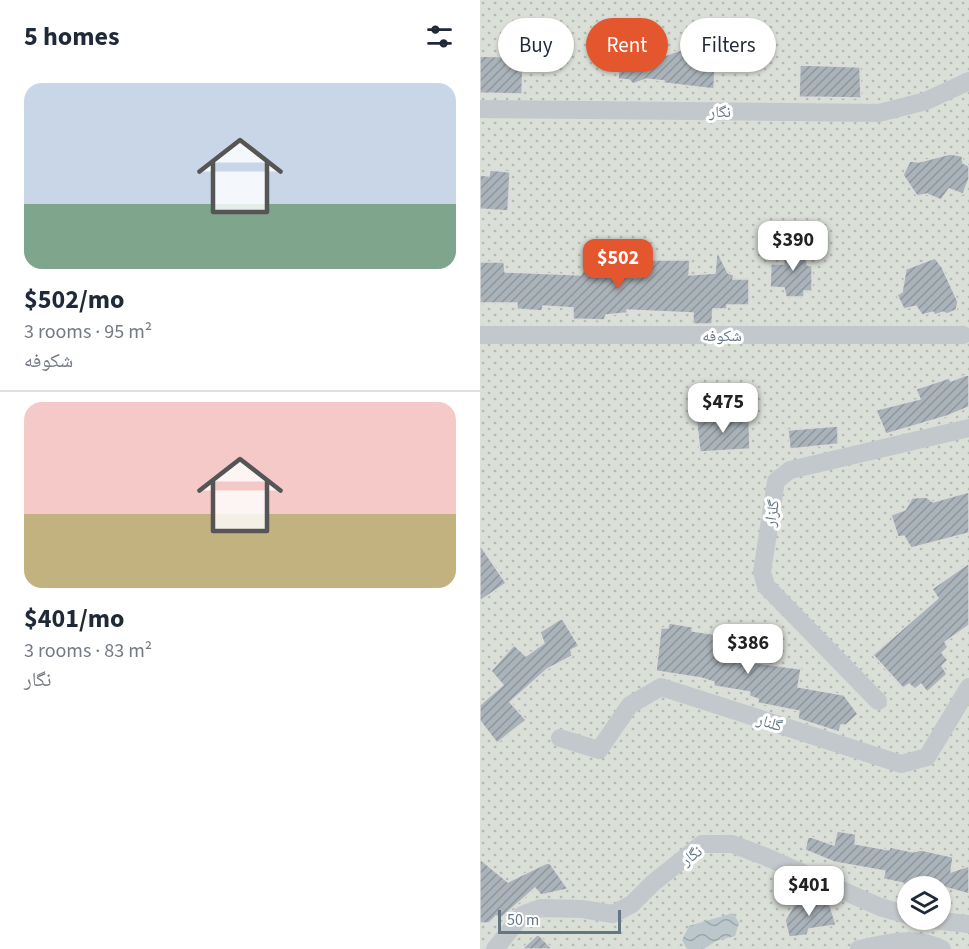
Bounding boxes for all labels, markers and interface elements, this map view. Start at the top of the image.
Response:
text: 5 homes [24,18,119,55]
chip: Buy [498,18,574,72]
chip: Rent [586,18,668,72]
chip: Filters [680,18,776,72]
icon: filters [423,20,456,53]
street label: نگار [708,101,731,123]
icon: home [186,122,294,230]
pin: $390 [757,221,829,272]
text: $390 [772,226,814,254]
pin: $502 [582,239,654,290]
text: $502 [597,244,639,272]
text: $502/mo [24,281,124,318]
text: 3 rooms · 95 m² [24,318,152,346]
street label: شکوفه [702,325,742,347]
text: شکوفه [24,347,73,375]
pin: $475 [687,383,759,434]
text: $475 [702,388,744,416]
icon: home [186,441,294,549]
street label: گلزار [759,498,785,529]
text: $401/mo [24,600,124,637]
pin: $386 [712,624,784,675]
text: $386 [727,629,769,657]
text: 3 rooms · 83 m² [24,637,152,665]
text: نگار [24,666,51,694]
street label: گلنار [753,708,786,737]
street label: نگار [675,840,707,872]
pin: $401 [773,866,845,917]
text: $401 [788,871,830,899]
map controls [897,876,951,930]
button: layers [897,876,951,930]
scale bar [498,907,621,934]
text: 50 m [507,909,539,931]

